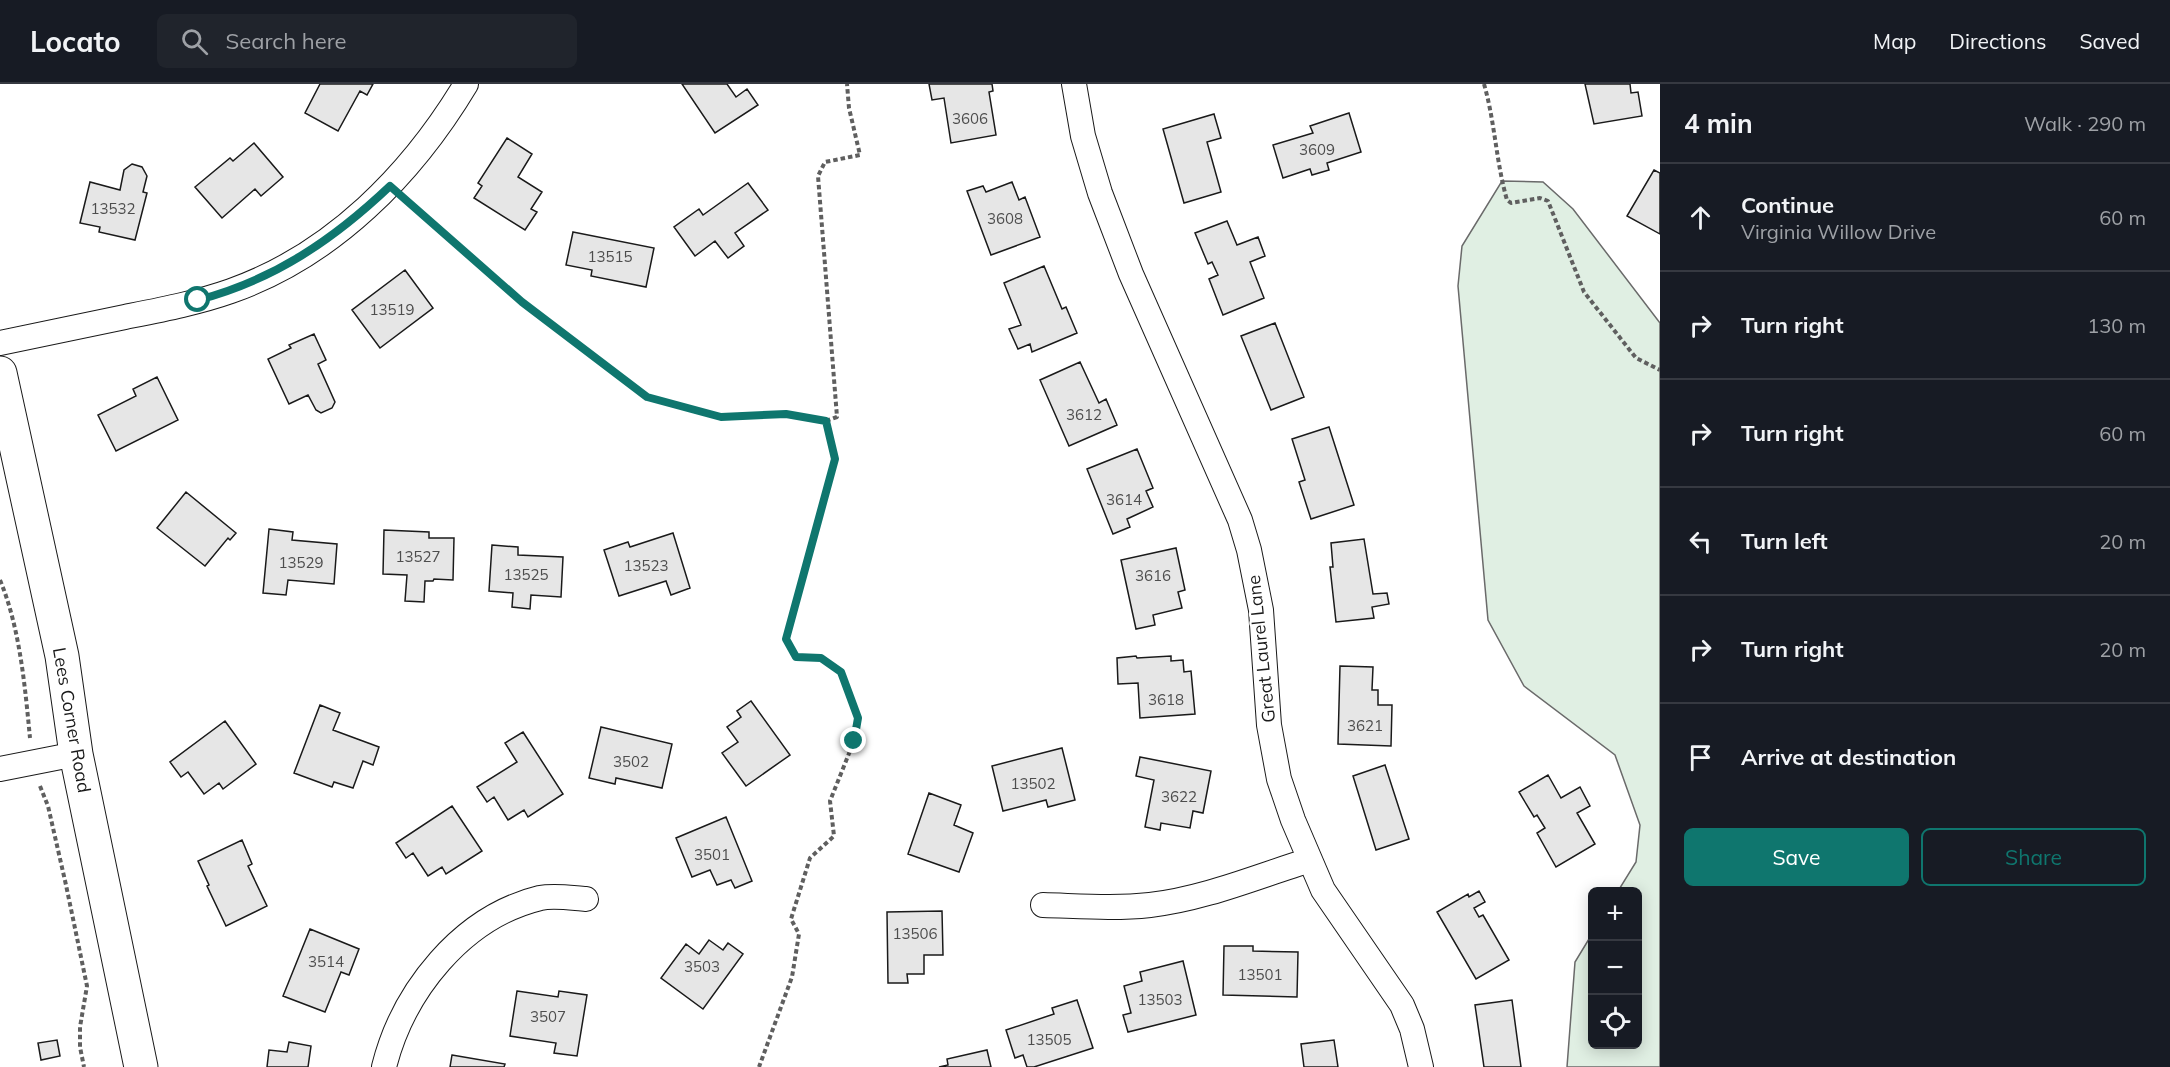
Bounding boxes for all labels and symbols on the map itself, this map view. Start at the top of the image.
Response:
house number: 3606 [952,109,988,128]
house number: 3609 [1299,140,1335,159]
house number: 13532 [90,199,136,218]
house number: 3608 [987,209,1023,228]
house number: 13515 [587,247,633,266]
route start [184,286,210,312]
house number: 13519 [369,300,415,319]
house number: 3612 [1066,405,1102,424]
house number: 3614 [1106,490,1142,509]
house number: 13527 [395,547,441,566]
house number: 13529 [278,553,324,572]
house number: 13523 [623,556,669,575]
house number: 13525 [503,565,549,584]
house number: 3616 [1135,566,1171,585]
street label: Great Laurel Lane [1242,574,1280,724]
street label: Lees Corner Road [48,646,96,794]
house number: 3618 [1148,690,1184,709]
house number: 3621 [1347,716,1383,735]
route end [840,727,866,753]
house number: 3502 [613,752,649,771]
house number: 13502 [1010,774,1056,793]
house number: 3622 [1161,787,1197,806]
house number: 3501 [694,845,730,864]
house number: 13506 [892,924,938,943]
house number: 3514 [308,952,344,971]
house number: 3503 [684,957,720,976]
house number: 13501 [1237,965,1283,984]
house number: 13503 [1137,990,1183,1009]
house number: 3507 [530,1007,566,1026]
house number: 13505 [1026,1030,1072,1049]

